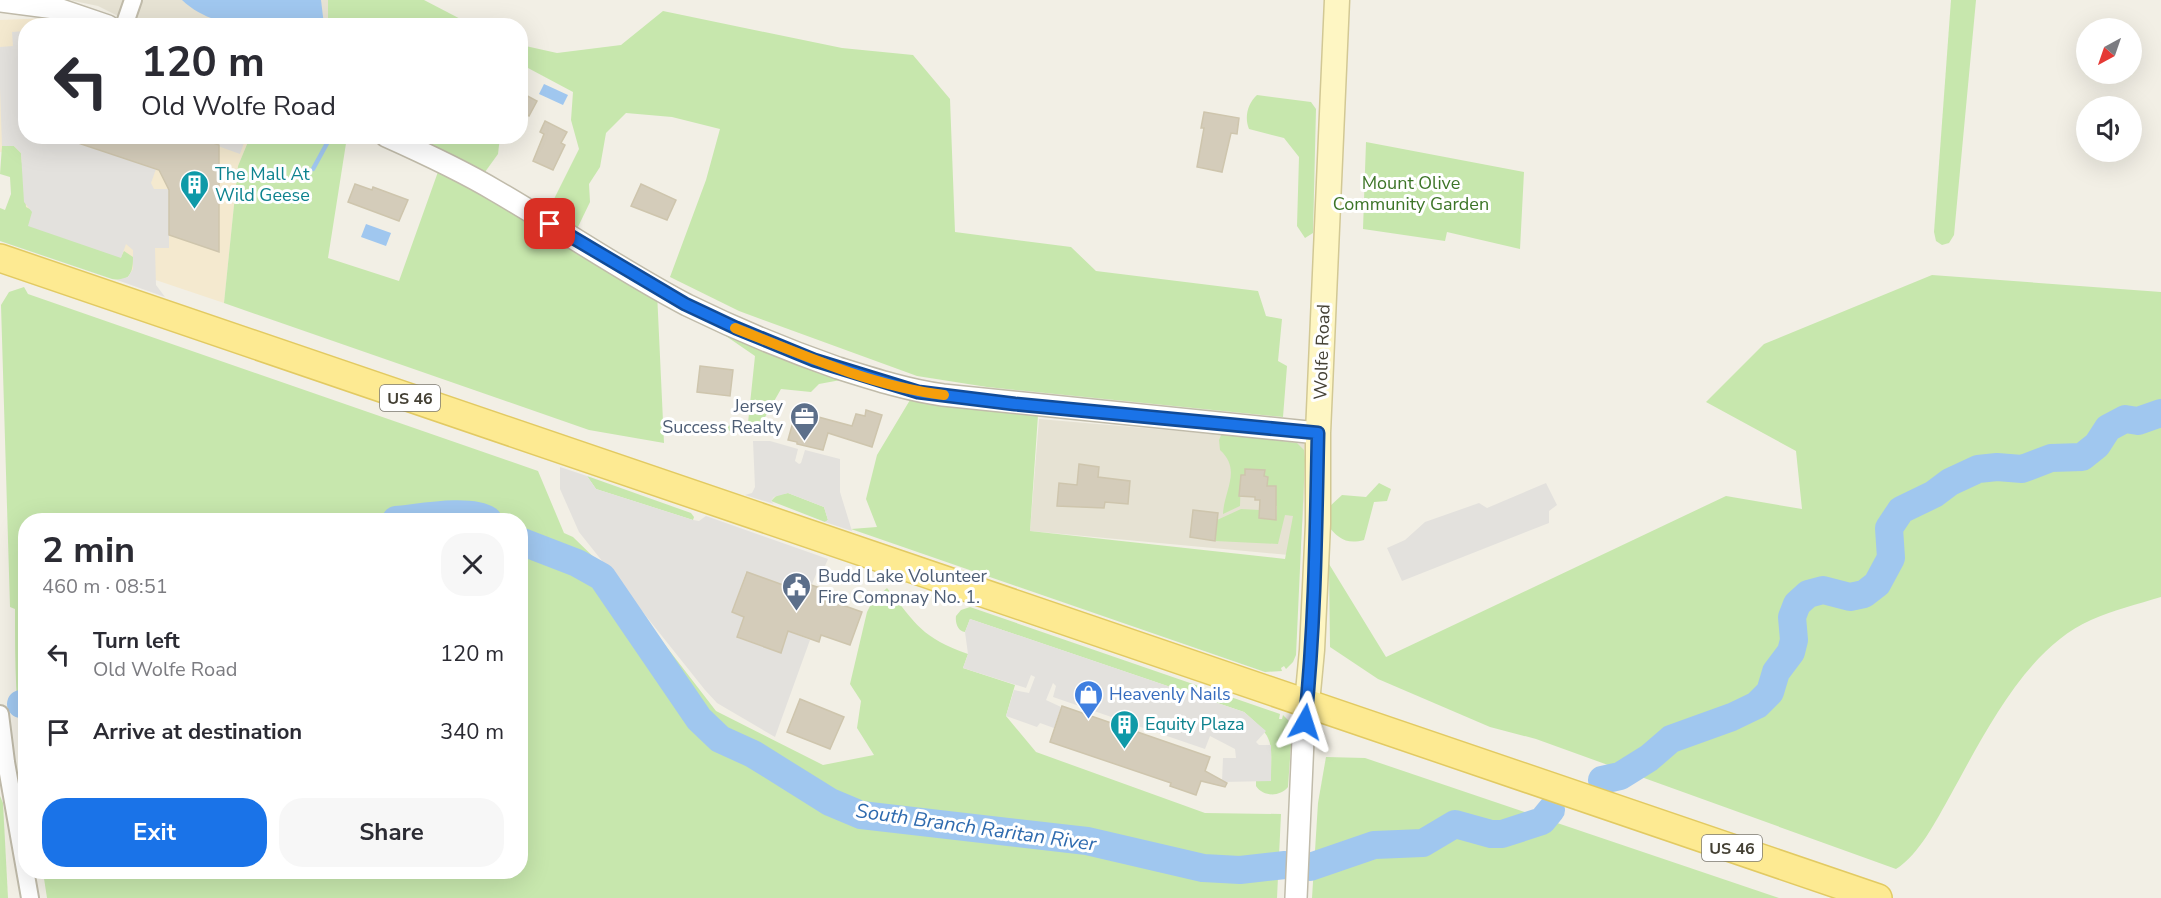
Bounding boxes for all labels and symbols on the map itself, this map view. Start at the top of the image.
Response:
north arrow [2076,18,2142,84]
place label: The Mall At Wild Geese [215,162,310,207]
building icon: The Mall At Wild Geese [178,168,210,210]
park label: Mount Olive Community Garden [1333,171,1489,216]
pin [524,198,575,249]
street label: Wolfe Road [1308,304,1336,400]
road number: US 46 [380,385,440,411]
place label: Jersey Success Realty [662,394,784,439]
office icon: Jersey Success Realty [788,400,820,442]
place label: Budd Lake Volunteer Fire Compnay No. 1. [818,564,988,609]
public building icon: Budd Lake Volunteer Fire Compnay No. 1. [781,570,813,612]
shop icon: Heavenly Nails [1072,678,1104,720]
place label: Heavenly Nails [1109,682,1231,706]
position arrow [1273,690,1337,754]
building icon: Equity Plaza [1108,708,1140,750]
place label: Equity Plaza [1145,712,1245,736]
water label: South Branch Raritan River [854,797,1099,858]
road number: US 46 [1702,835,1762,861]

